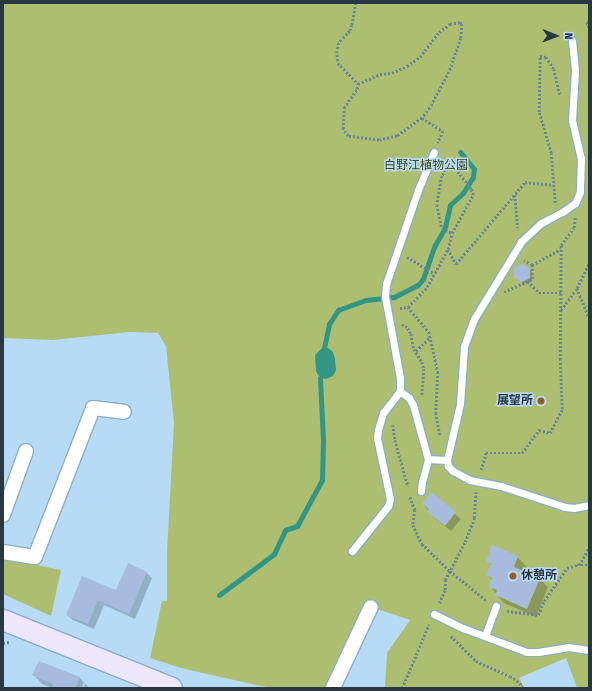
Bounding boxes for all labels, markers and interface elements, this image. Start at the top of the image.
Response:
north arrow [536,16,576,56]
text: N [562,33,575,40]
park label: 白野江植物公園 [384,159,468,173]
place label: 展望所 [497,394,533,408]
marker: 展望所 [536,396,546,406]
place label: 休憩所 [521,569,557,583]
marker: 休憩所 [508,571,518,581]

